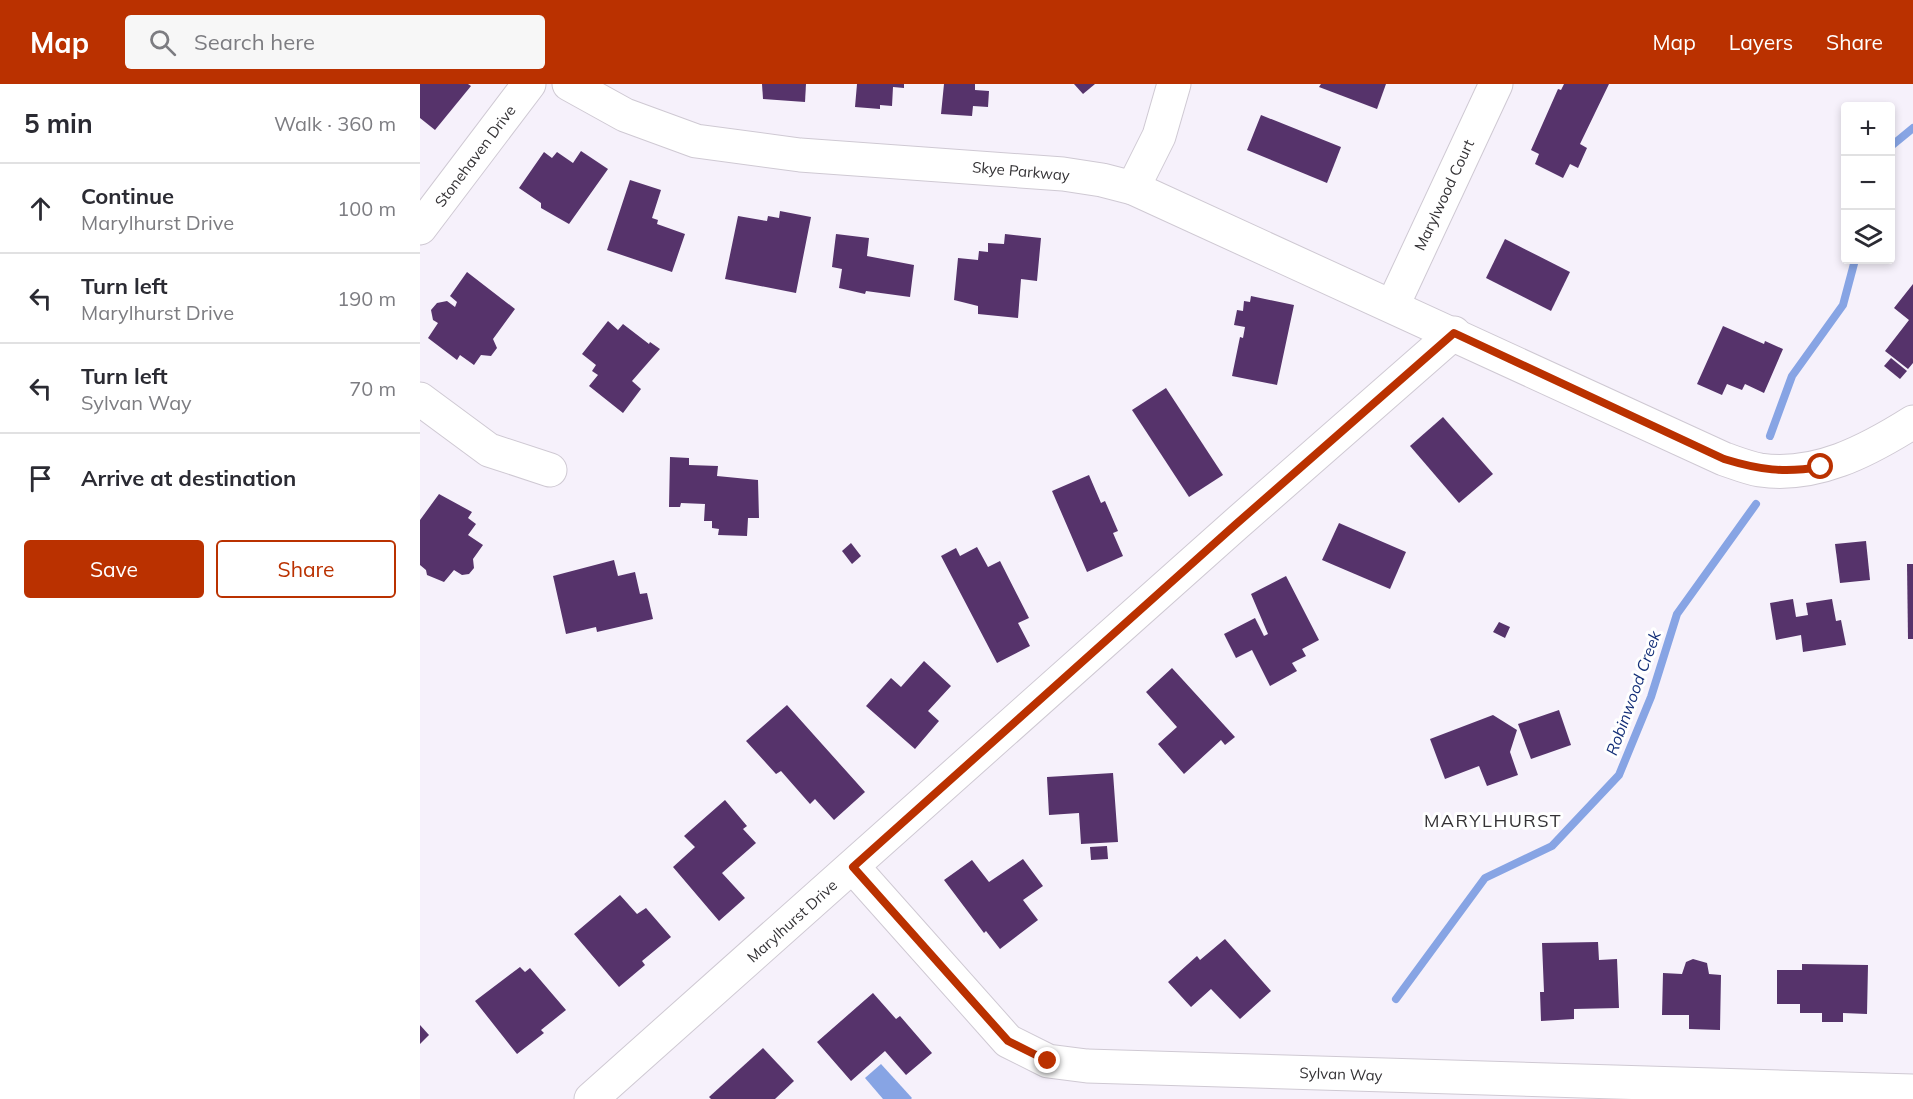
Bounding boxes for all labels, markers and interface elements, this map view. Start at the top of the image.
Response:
search box [125,15,545,69]
text: Map [30,25,89,60]
icon: search [146,26,179,59]
text: Search here [194,28,315,56]
text: Map [1653,29,1696,55]
text: Layers [1729,29,1793,55]
text: Share [1826,29,1883,55]
street label: Stonehaven Drive [430,101,520,211]
map controls [1841,102,1895,264]
button: + [1841,102,1895,156]
text: 5 min [24,107,93,140]
text: Walk · 360 m [274,111,396,136]
street label: Marylwood Court [1410,136,1478,254]
button: − [1841,156,1895,210]
street label: Skye Parkway [971,157,1071,185]
text: Continue [81,182,174,210]
icon: ahead [24,192,57,225]
text: 100 m [337,196,396,221]
text: Marylhurst Drive [81,210,234,235]
button: layers [1841,210,1895,264]
text: Turn left [81,272,168,300]
icon: left [24,282,57,315]
text: 190 m [337,286,396,311]
text: Marylhurst Drive [81,300,234,325]
text: Turn left [81,362,168,390]
icon: left [24,372,57,405]
text: 70 m [349,376,396,401]
text: Sylvan Way [81,390,192,415]
route start [1807,453,1833,479]
icon: arrive [24,462,57,495]
text: Arrive at destination [81,464,296,492]
button: Save [24,540,204,598]
button: Share [216,540,396,598]
water label: Robinwood Creek [1601,627,1665,758]
district label: MARYLHURST [1424,809,1562,832]
street label: Marylhurst Drive [743,876,841,966]
route end [1034,1047,1060,1073]
street label: Sylvan Way [1299,1063,1383,1085]

